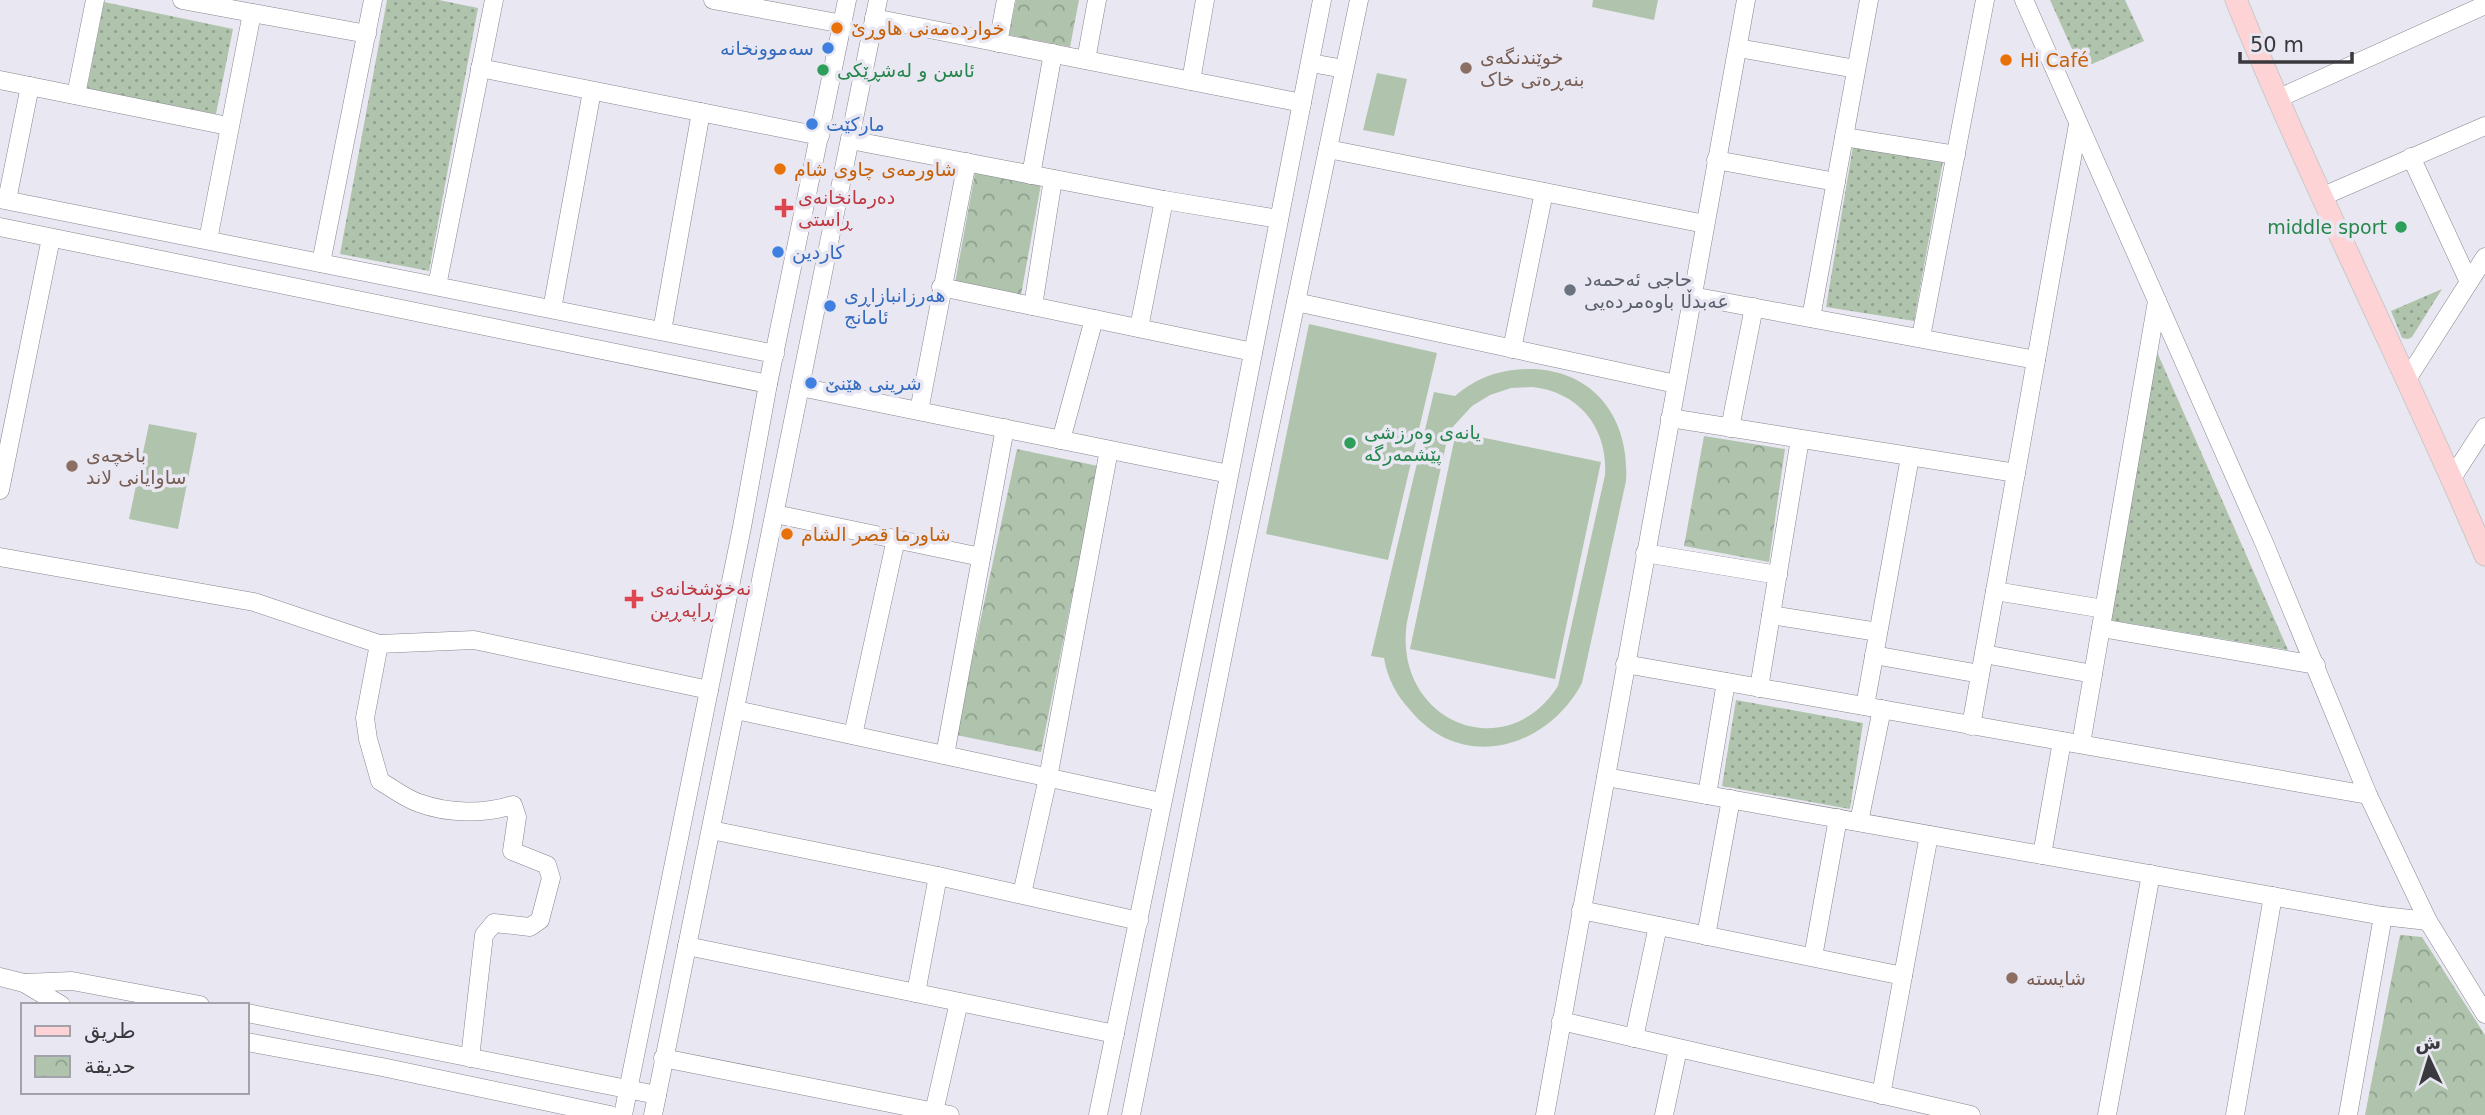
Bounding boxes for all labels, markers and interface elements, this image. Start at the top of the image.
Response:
place label: خواردەمەنی هاوڕێ [851,17,1004,40]
marker: خواردەمەنی هاوڕێ [829,20,845,36]
scale bar [2240,21,2352,65]
text: 50 m [2250,33,2304,57]
place label: سەموونخانە [720,37,814,60]
marker: سەموونخانە [820,40,836,56]
place label: خوێندنگەی بنەڕەتی خاک [1480,46,1584,91]
place label: Hi Café [2020,49,2089,71]
marker: Hi Café [1998,52,2014,68]
place label: ئاسن و لەشڕێکی [837,59,975,82]
marker: خوێندنگەی بنەڕەتی خاک [1458,60,1474,76]
marker: ئاسن و لەشڕێکی [815,62,831,78]
place label: مارکێت [826,113,885,136]
marker: مارکێت [804,116,820,132]
place label: شاورمەی چاوی شام [794,158,956,181]
marker: شاورمەی چاوی شام [772,161,788,177]
place label: دەرمانخانەی ڕاستی [798,186,895,231]
marker: دەرمانخانەی ڕاستی [776,200,792,216]
place label: middle sport [2267,216,2387,238]
marker: middle sport [2393,219,2409,235]
place label: كاردين [792,241,845,264]
marker: كاردين [770,244,786,260]
place label: حاجی ئەحمەد عەبدڵا باوەمردەیی [1584,268,1729,313]
marker: حاجی ئەحمەد عەبدڵا باوەمردەیی [1562,282,1578,298]
place label: هەرزانبازاڕی ئامانج [844,284,946,329]
marker: هەرزانبازاڕی ئامانج [822,298,838,314]
place label: شرینی هێنێ [825,372,922,395]
marker: شرینی هێنێ [803,375,819,391]
place label: یانەی وەرزشی پێشمەرگە [1364,421,1481,466]
marker: یانەی وەرزشی پێشمەرگە [1342,435,1358,451]
place label: باخچەی ساوایانی لاند [86,444,187,489]
marker: باخچەی ساوایانی لاند [64,458,80,474]
place label: شاورما قصر الشام [801,523,951,546]
marker: شاورما قصر الشام [779,526,795,542]
place label: نەخۆشخانەی ڕاپەڕین [650,577,751,622]
marker: نەخۆشخانەی ڕاپەڕین [624,589,644,609]
place label: شایستە [2026,967,2086,989]
marker: شایستە [2004,970,2020,986]
legend [21,1003,248,1094]
text: طريق [84,1019,136,1043]
north arrow [2394,1024,2464,1094]
text: ش [2414,1030,2442,1055]
text: حديقة [84,1054,136,1078]

